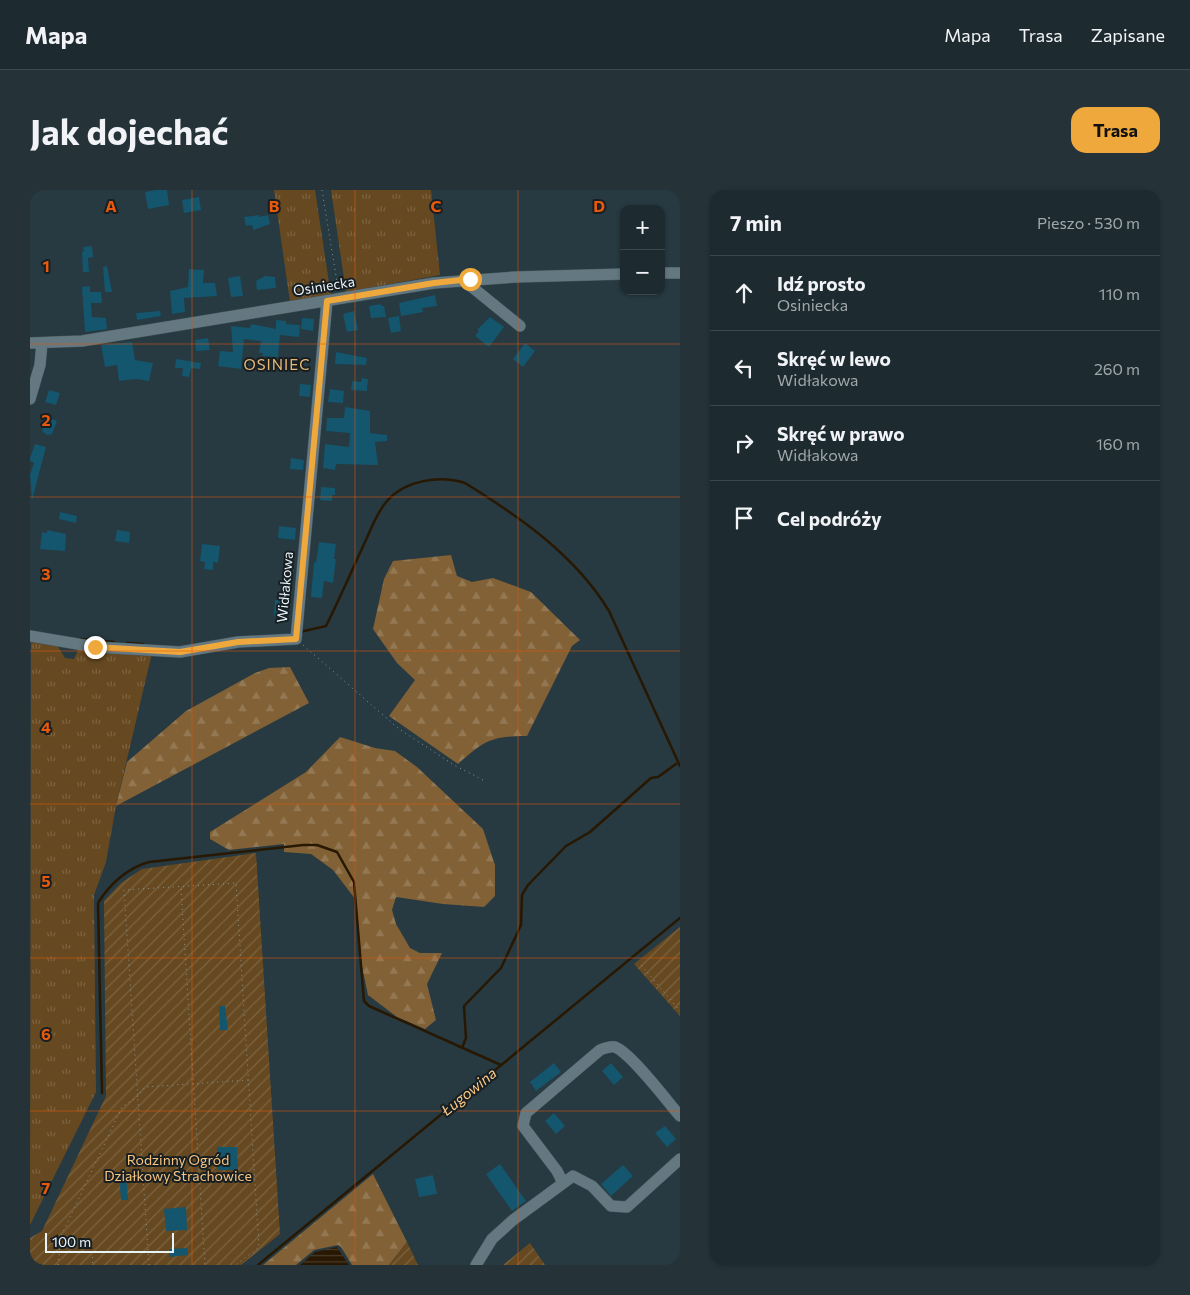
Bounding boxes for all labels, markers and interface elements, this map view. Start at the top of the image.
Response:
text: Mapa [25,20,87,49]
text: Mapa [944,24,991,46]
text: Trasa [1019,24,1063,46]
text: Zapisane [1091,24,1165,46]
button: Trasa [1071,107,1160,153]
text: Jak dojechać [30,109,229,152]
text: A [105,196,117,215]
text: B [269,196,280,215]
text: C [431,196,442,215]
text: D [593,196,605,215]
map controls [620,205,665,295]
button: + [620,205,665,250]
text: 7 min [730,210,782,235]
text: Pieszo · 530 m [1037,213,1140,232]
button: − [620,250,665,295]
text: 1 [42,256,50,275]
route start [459,268,482,291]
street label: Osiniecka [292,272,356,299]
text: Idź prosto [777,272,866,295]
icon: ahead [730,279,758,307]
text: 110 m [1099,284,1140,303]
text: Osiniecka [777,295,848,314]
text: Skręć w lewo [777,347,891,370]
icon: left [730,354,758,382]
district label: OSINIEC [244,355,310,373]
text: 260 m [1094,359,1140,378]
text: Widłakowa [777,370,858,389]
text: 2 [41,410,51,429]
text: Skręć w prawo [777,422,905,445]
icon: right [730,429,758,457]
text: 160 m [1096,434,1140,453]
text: Widłakowa [777,445,858,464]
icon: arrive [730,504,758,532]
text: Cel podróży [777,507,882,530]
street label: Widłakowa [273,551,296,623]
text: 3 [41,564,51,583]
route end [84,636,107,659]
text: 4 [41,717,51,736]
text: 5 [41,871,51,890]
text: 6 [41,1024,51,1043]
water label: Ługowina [437,1063,500,1119]
park label: Rodzinny Ogród Działkowy Strachowice [104,1151,252,1184]
text: 7 [42,1178,51,1197]
scale bar [45,1230,174,1253]
text: 100 m [52,1233,91,1250]

